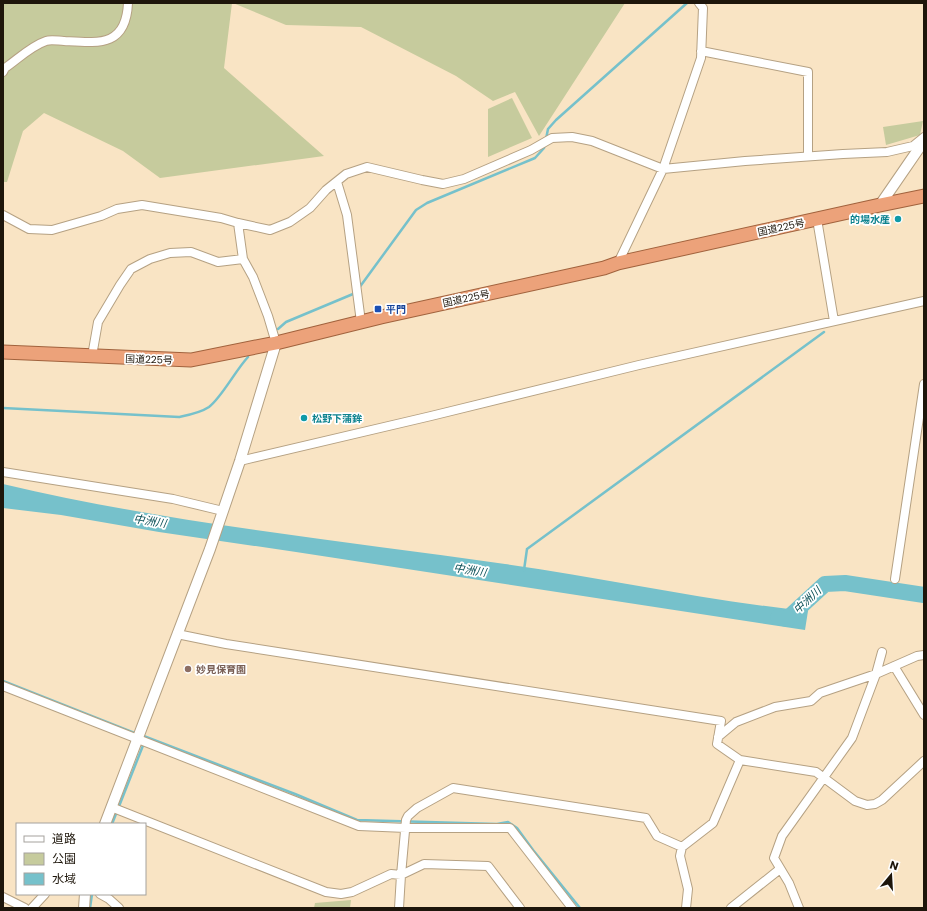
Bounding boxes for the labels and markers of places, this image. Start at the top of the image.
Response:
place label: 的場水産 [850,212,890,227]
marker: 的場水産 [893,214,903,224]
place label: 平門 [386,302,406,317]
marker: 平門 [373,304,383,314]
place label: 松野下蒲鉾 [312,411,363,426]
marker: 松野下蒲鉾 [299,413,309,423]
place label: 妙見保育園 [196,662,246,677]
marker: 妙見保育園 [183,664,193,674]

